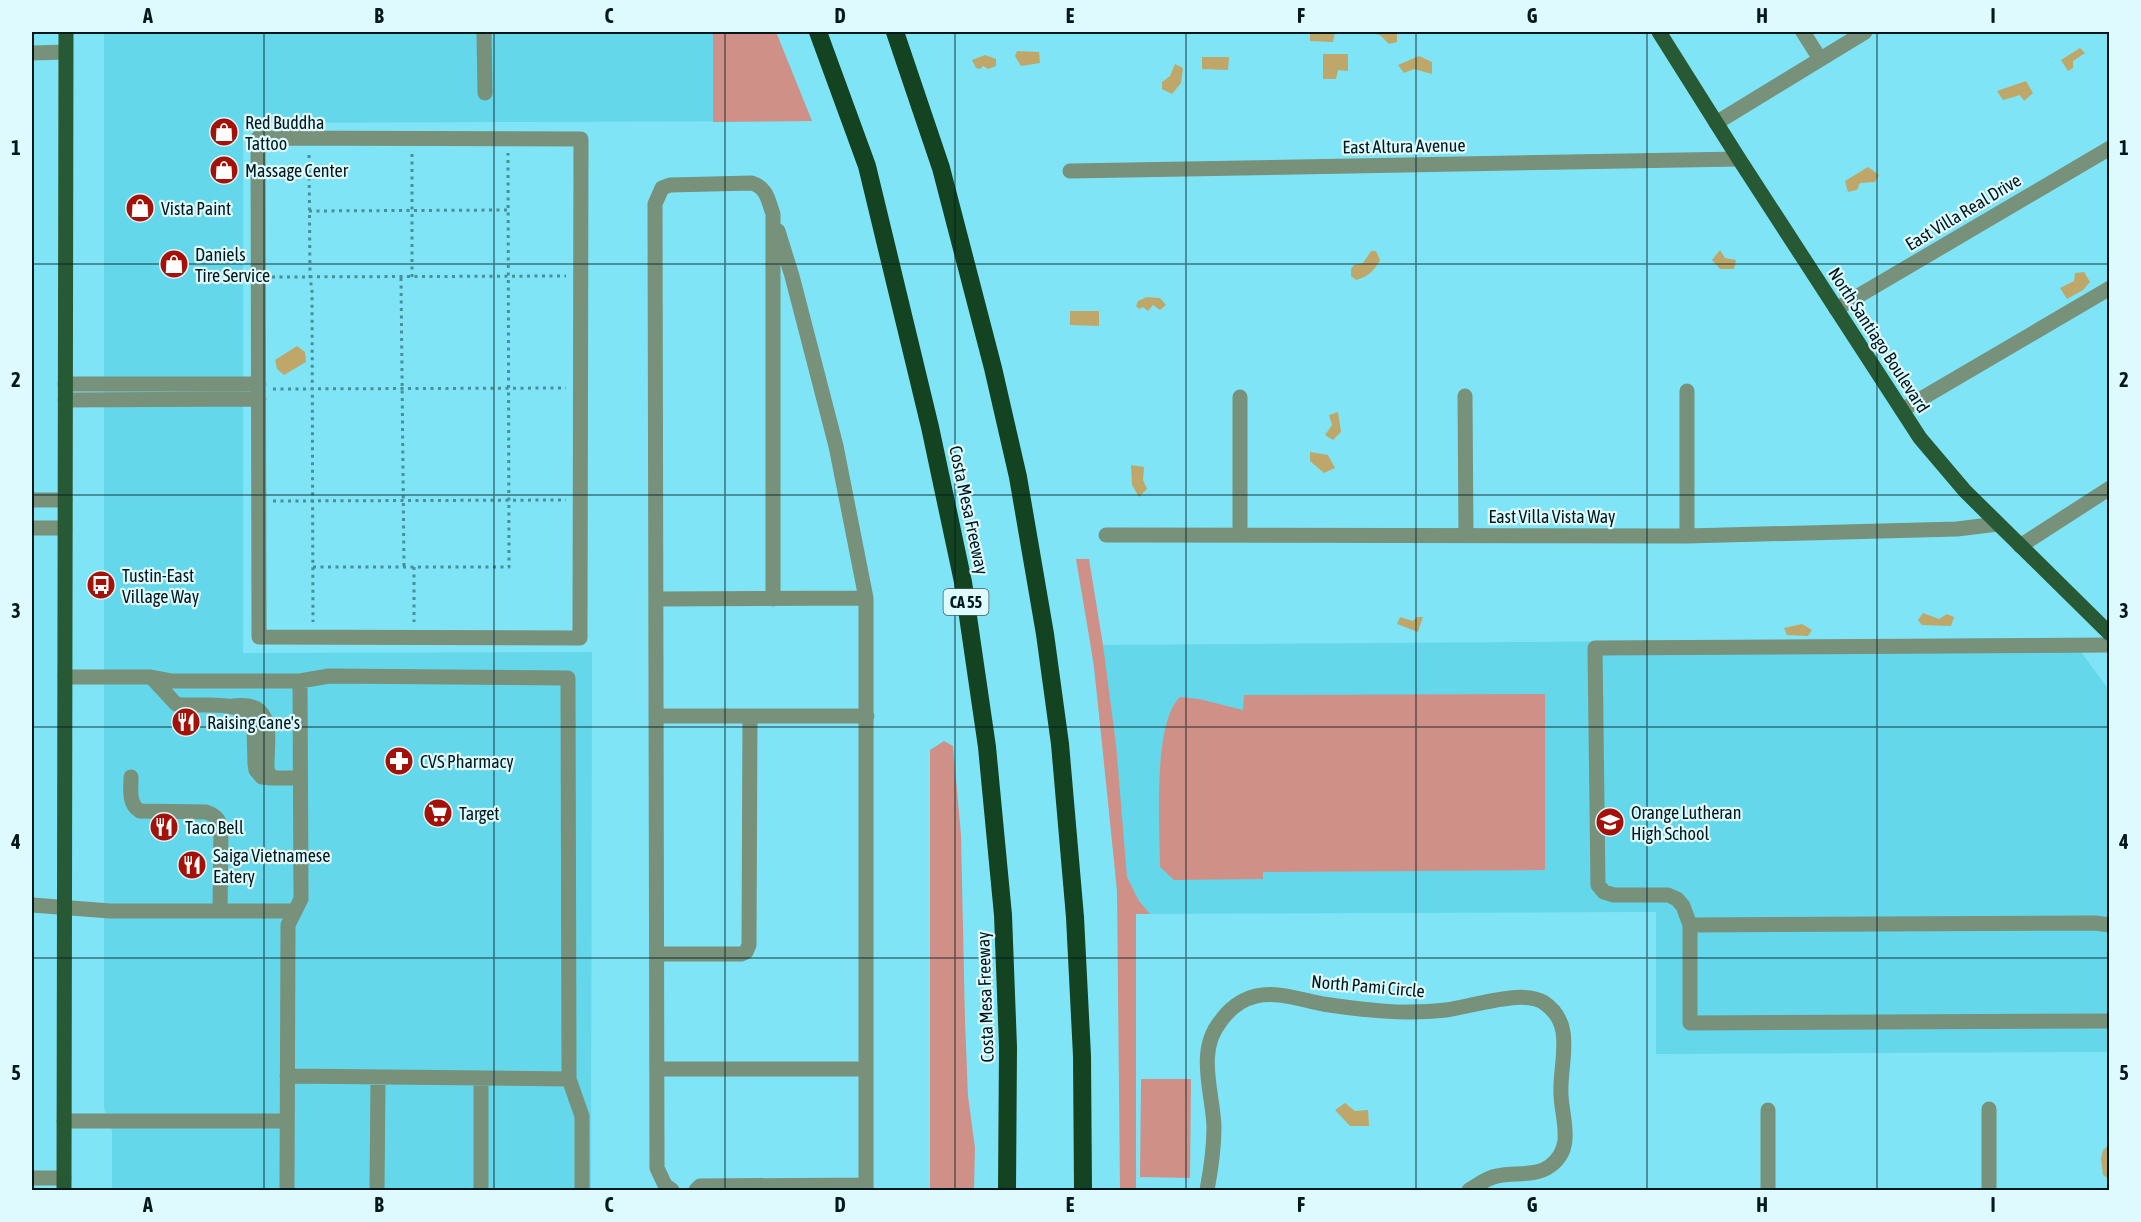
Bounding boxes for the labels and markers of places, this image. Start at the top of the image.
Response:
place label: Red Buddha Tattoo [245,112,324,154]
shop icon: Red Buddha Tattoo [208,116,240,148]
shop icon: Massage Center [208,154,240,186]
place label: Massage Center [245,160,349,181]
shop icon: Vista Paint [124,192,156,224]
place label: Vista Paint [161,198,231,219]
place label: Daniels Tire Service [195,244,270,286]
shop icon: Daniels Tire Service [158,248,190,280]
place label: Tustin-East Village Way [122,565,199,607]
bus stop icon: Tustin-East Village Way [85,569,117,601]
restaurant icon: Raising Cane's [170,706,202,738]
place label: Raising Cane's [207,712,300,733]
pharmacy icon: CVS Pharmacy [383,745,415,777]
place label: CVS Pharmacy [420,751,514,772]
supermarket icon: Target [422,797,454,829]
place label: Orange Lutheran High School [1631,802,1741,844]
place label: Target [459,803,500,824]
school or university icon: Orange Lutheran High School [1594,806,1626,838]
restaurant icon: Taco Bell [148,811,180,843]
place label: Taco Bell [185,817,244,838]
place label: Saiga Vietnamese Eatery [213,845,330,887]
restaurant icon: Saiga Vietnamese Eatery [176,849,208,881]

